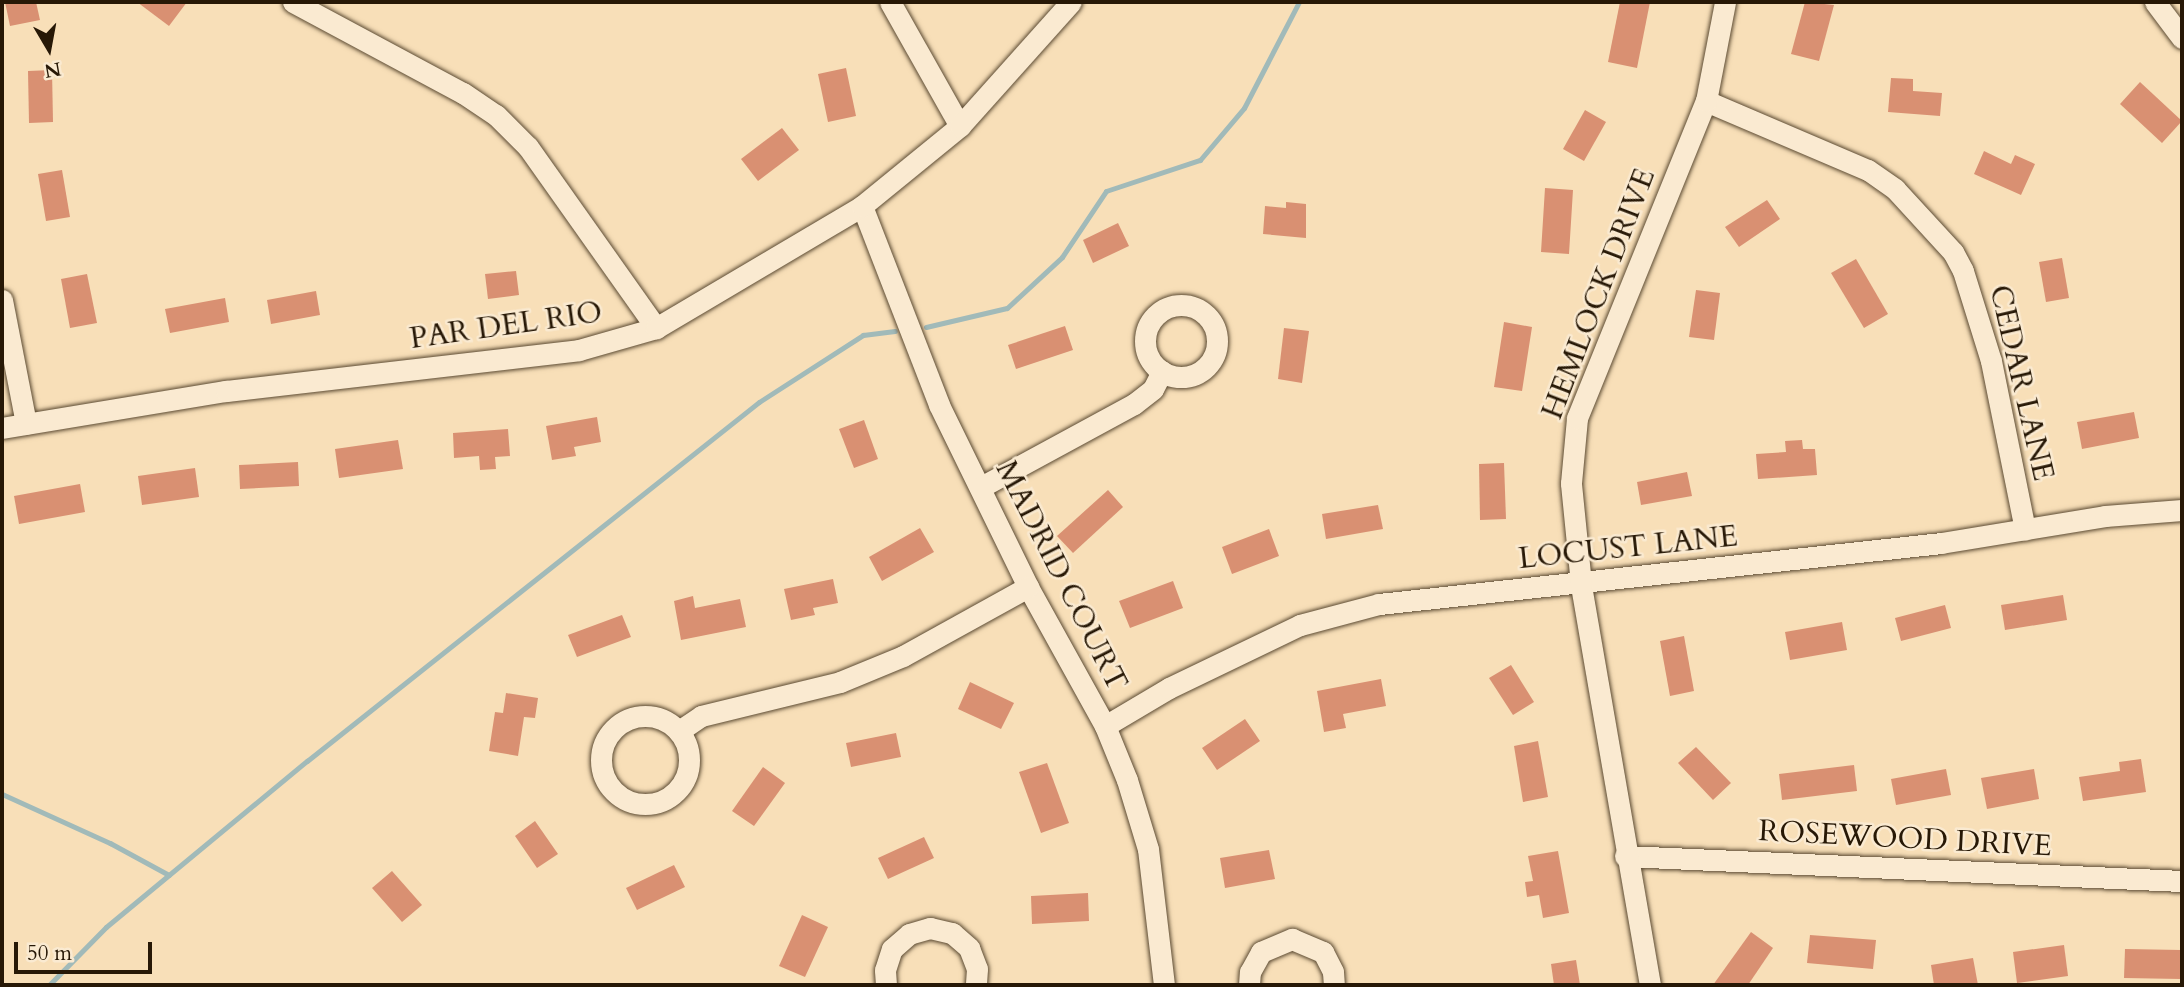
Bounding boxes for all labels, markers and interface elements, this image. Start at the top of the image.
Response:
north arrow [14,14,84,84]
text: N [42,55,63,84]
street label: HEMLOCK DRIVE [1535,164,1663,424]
street label: CEDAR LANE [1981,282,2061,484]
street label: PAR DEL RIO [407,295,605,357]
street label: MADRID COURT [987,455,1135,697]
street label: LOCUST LANE [1517,519,1739,577]
street label: ROSEWOOD DRIVE [1757,813,2053,865]
scale bar [18,928,156,972]
text: 50 m [27,939,72,968]

